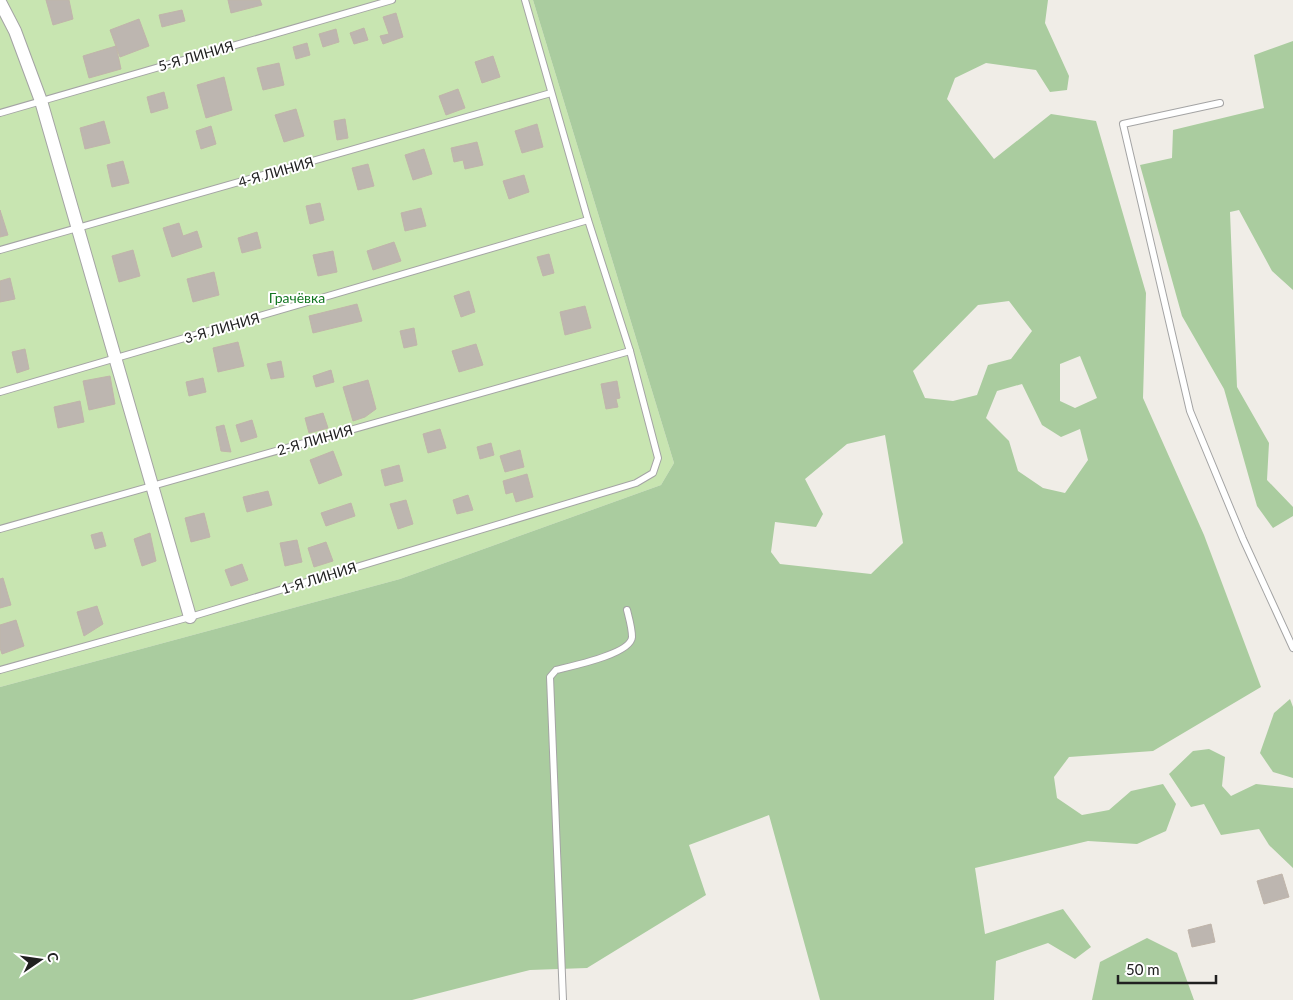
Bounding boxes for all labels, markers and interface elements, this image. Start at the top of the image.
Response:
street label: 5-Я ЛИНИЯ [156,37,236,74]
street label: 4-Я ЛИНИЯ [236,153,316,190]
park label: Грачёвка [269,289,325,306]
street label: 3-Я ЛИНИЯ [182,309,262,346]
street label: 2-Я ЛИНИЯ [275,421,355,458]
street label: 1-Я ЛИНИЯ [279,558,359,597]
north arrow [15,935,65,985]
text: С [44,951,63,964]
scale bar [1118,952,1216,984]
text: 50 m [1126,960,1160,978]

